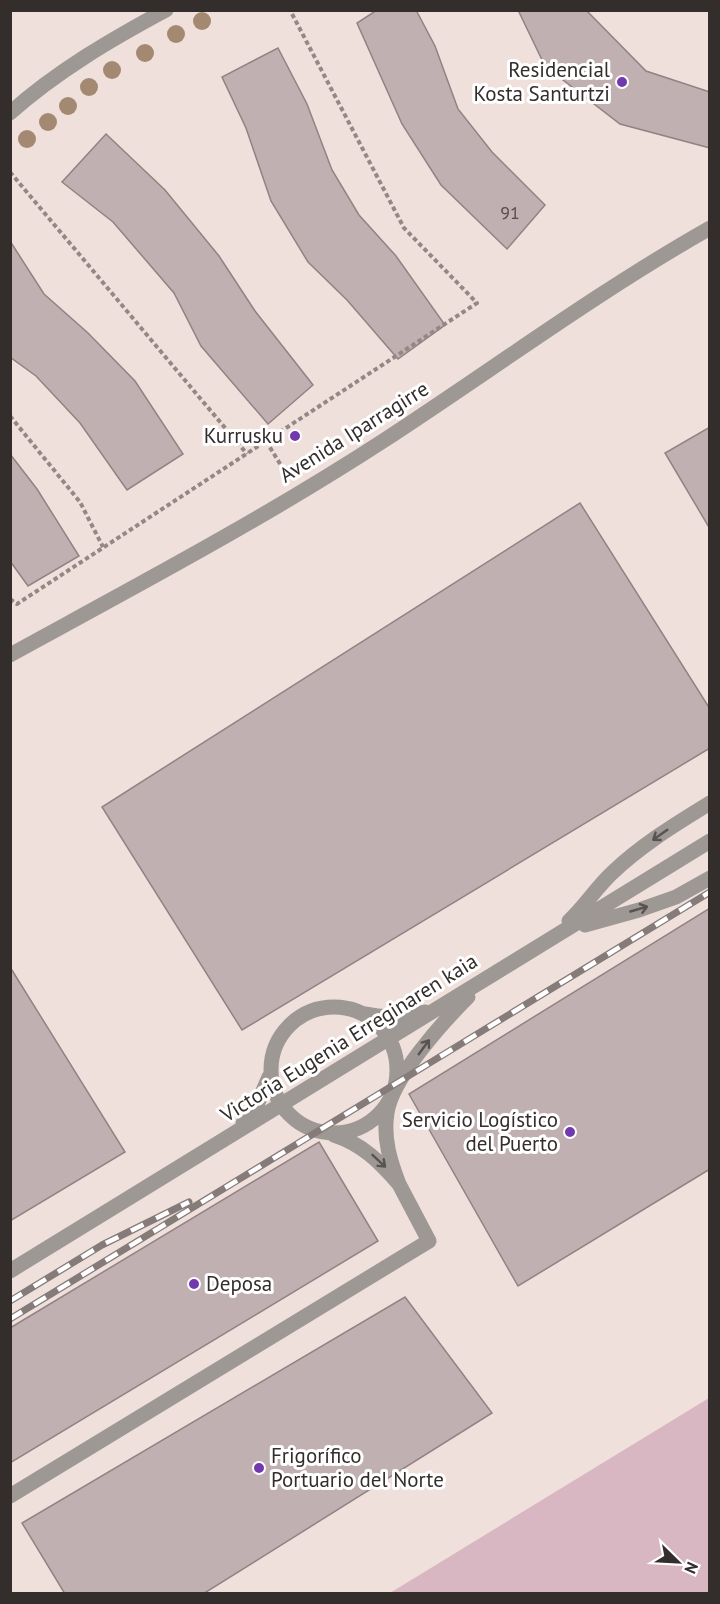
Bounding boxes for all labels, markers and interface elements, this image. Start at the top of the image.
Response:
place label: Residencial Kosta Santurtzi [474,56,610,107]
marker: Residencial Kosta Santurtzi [615,75,629,89]
house number: 91 [500,201,520,224]
street label: Avenida Iparragirre [274,375,433,488]
place label: Kurrusku [204,422,283,449]
marker: Kurrusku [288,429,302,443]
one-way arrow [653,829,669,841]
one-way arrow [629,903,648,915]
street label: Victoria Eugenia Erreginaren kaia [214,947,482,1128]
one-way arrow [418,1039,430,1055]
place label: Servicio Logístico del Puerto [402,1106,558,1157]
marker: Servicio Logístico del Puerto [563,1125,577,1139]
one-way arrow [371,1154,386,1169]
place label: Deposa [206,1270,272,1297]
marker: Deposa [187,1277,201,1291]
place label: Frigorífico Portuario del Norte [271,1442,444,1493]
marker: Frigorífico Portuario del Norte [252,1461,266,1475]
north arrow [648,1532,708,1592]
text: N [680,1559,703,1577]

